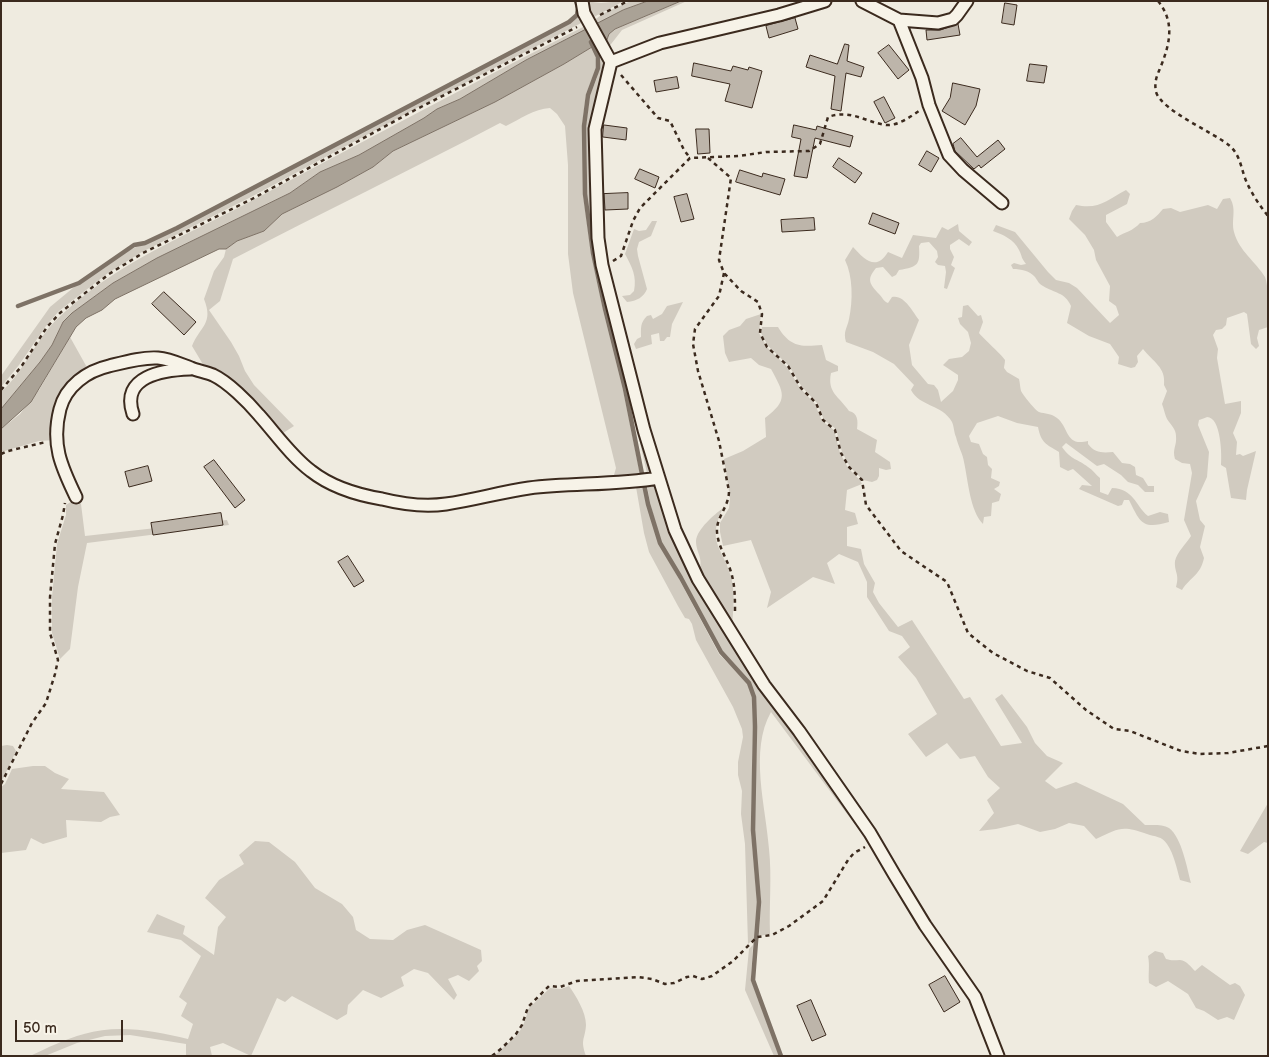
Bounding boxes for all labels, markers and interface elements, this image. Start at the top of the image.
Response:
scale bar [18,1010,125,1042]
text: 50 m [23,1019,57,1038]

